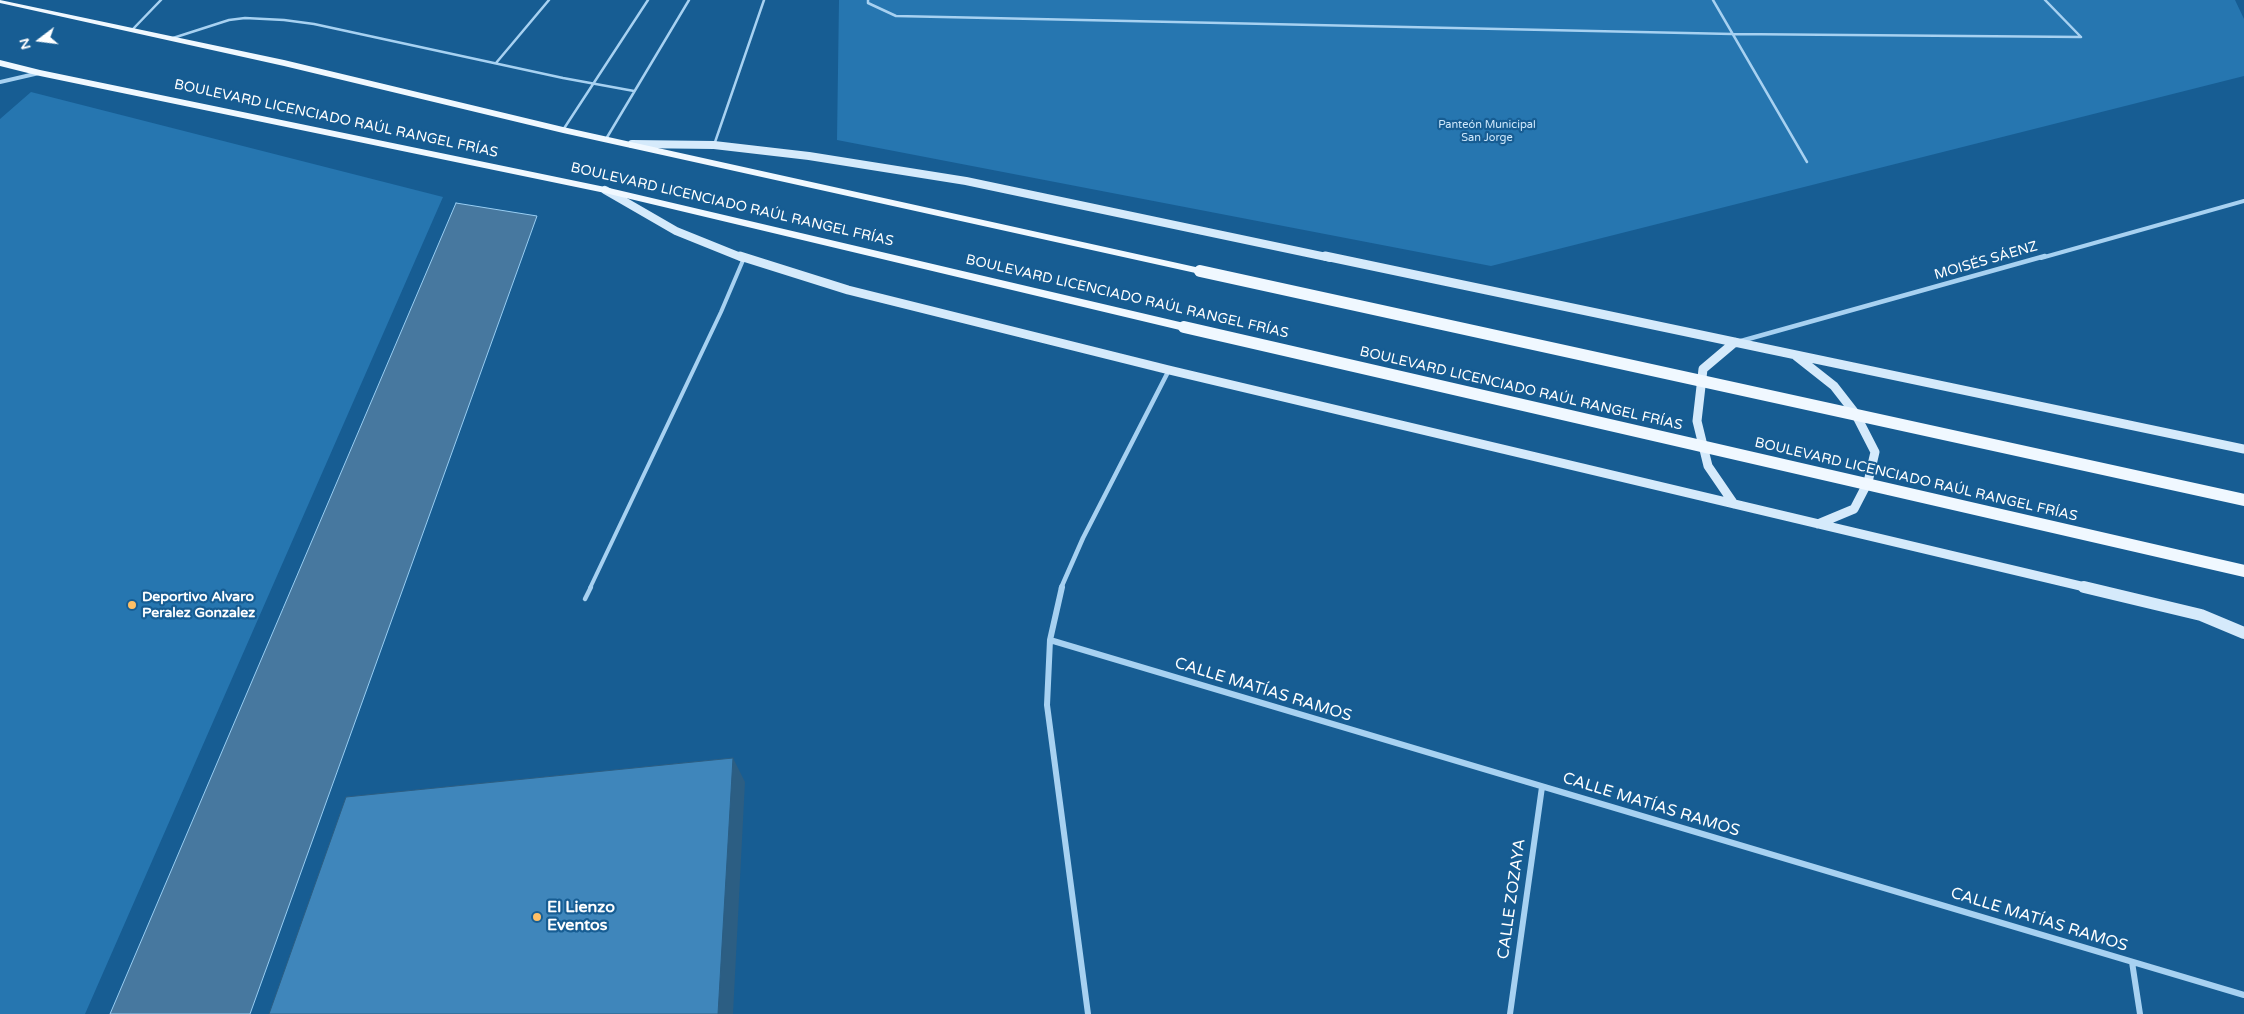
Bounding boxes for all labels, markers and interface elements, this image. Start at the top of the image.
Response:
north arrow [15,15,65,65]
text: N [15,36,35,52]
street label: BOULEVARD LICENCIADO RAÚL RANGEL FRÍAS [172,76,500,162]
park label: Panteón Municipal San Jorge [1438,118,1536,144]
street label: BOULEVARD LICENCIADO RAÚL RANGEL FRÍAS [569,160,895,250]
street label: MOISÉS SÁENZ [1932,238,2040,284]
street label: BOULEVARD LICENCIADO RAÚL RANGEL FRÍAS [964,252,1290,342]
street label: BOULEVARD LICENCIADO RAÚL RANGEL FRÍAS [1358,344,1684,434]
street label: BOULEVARD LICENCIADO RAÚL RANGEL FRÍAS [1753,435,2079,525]
place label: Deportivo Alvaro Peralez Gonzalez [142,589,255,622]
marker: Deportivo Alvaro Peralez Gonzalez [126,599,138,611]
street label: CALLE MATÍAS RAMOS [1172,654,1354,726]
street label: CALLE MATÍAS RAMOS [1560,769,1742,841]
street label: CALLE ZOZAYA [1494,838,1530,960]
street label: CALLE MATÍAS RAMOS [1948,884,2130,956]
place label: El Lienzo Eventos [547,898,615,936]
marker: El Lienzo Eventos [531,911,543,923]

